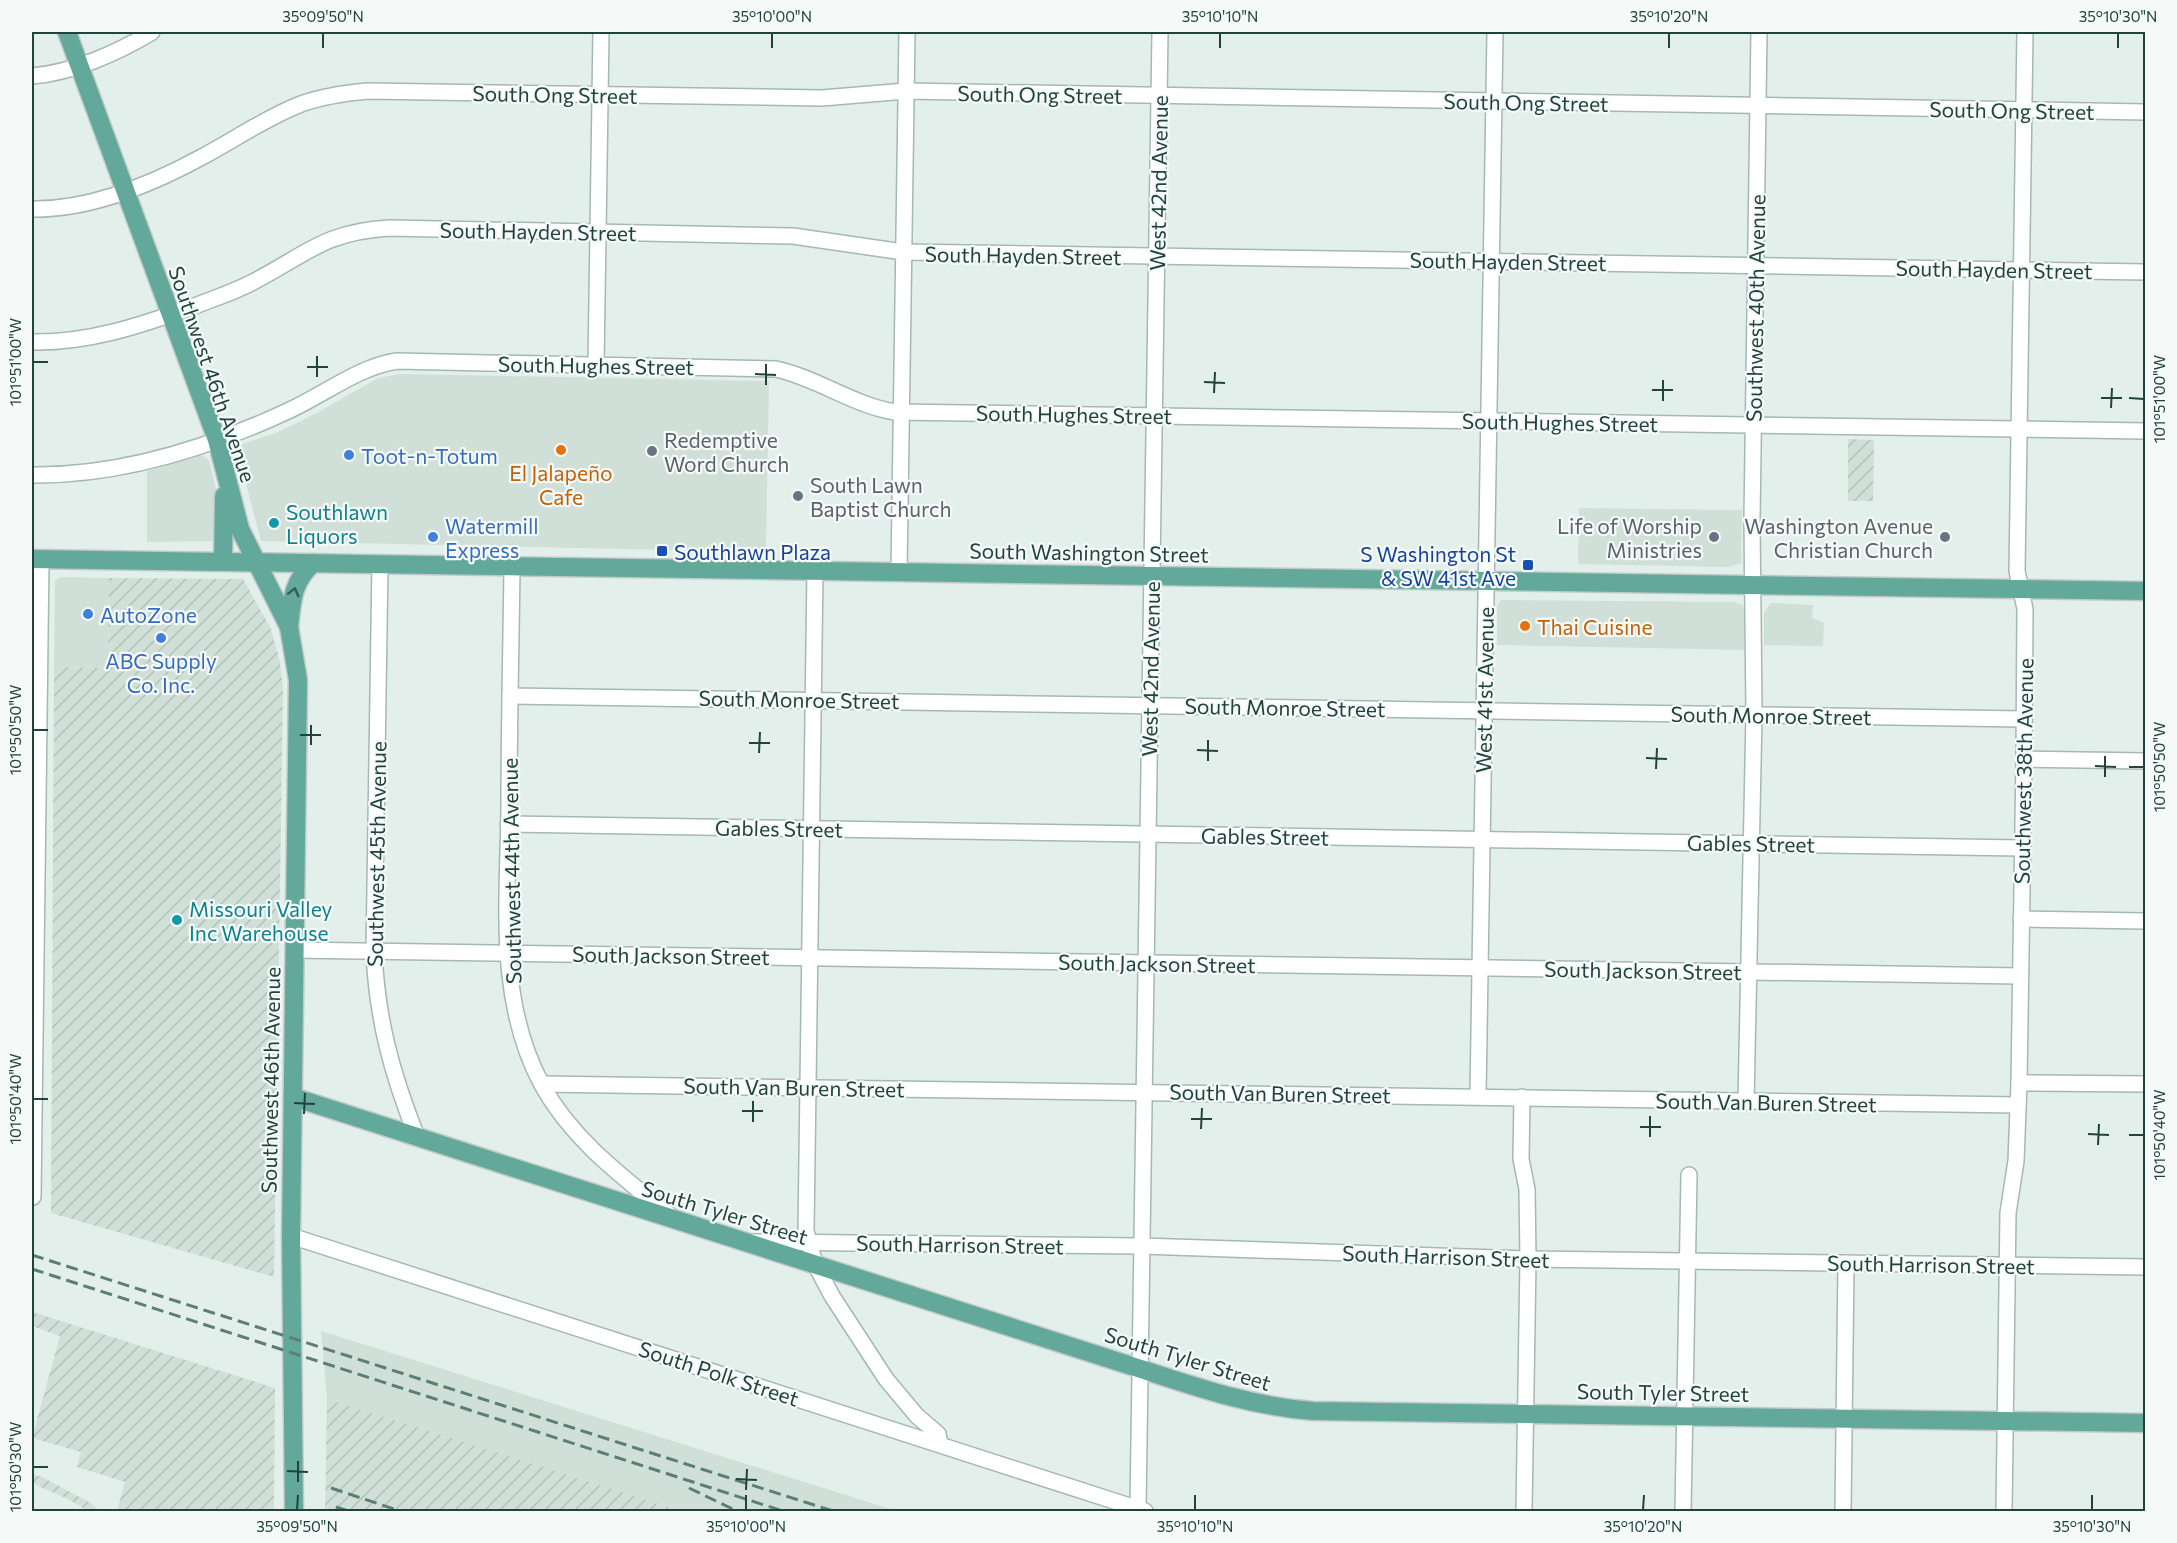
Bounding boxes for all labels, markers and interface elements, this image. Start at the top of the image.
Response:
text: 35°09'50"N [282,7,364,25]
text: 35°10'00"N [732,7,812,25]
text: 35°10'10"N [1182,7,1258,25]
text: 35°10'20"N [1630,7,1708,25]
text: 35°10'30"N [2079,7,2157,25]
street label: South Ong Street [472,80,638,108]
street label: South Ong Street [957,80,1123,108]
street label: South Ong Street [1443,88,1609,116]
street label: West 42nd Avenue [1144,95,1172,271]
street label: South Ong Street [1929,96,2095,124]
street label: Southwest 40th Avenue [1741,194,1769,422]
street label: South Hayden Street [439,217,637,245]
street label: South Hayden Street [924,241,1122,269]
street label: South Hayden Street [1409,247,1607,275]
street label: South Hayden Street [1895,255,2093,283]
street label: Southwest 46th Avenue [164,263,262,485]
text: 101°51'00"W [6,318,24,406]
street label: South Hughes Street [498,351,694,379]
text: 101°51'00"W [2150,355,2168,443]
street label: South Hughes Street [976,400,1172,428]
street label: South Hughes Street [1462,408,1658,436]
place label: Redemptive Word Church [664,427,789,476]
place label: Toot-n-Totum [361,443,498,468]
marker: El Jalapeño Cafe [554,443,568,457]
marker: Redemptive Word Church [645,444,659,458]
marker: Toot-n-Totum [342,448,356,462]
place label: El Jalapeño Cafe [509,460,613,509]
place label: South Lawn Baptist Church [810,472,952,521]
marker: South Lawn Baptist Church [791,489,805,503]
place label: Southlawn Liquors [286,499,388,548]
place label: Watermill Express [445,513,539,562]
place label: Life of Worship Ministries [1557,513,1702,562]
place label: Washington Avenue Christian Church [1744,513,1933,562]
marker: Southlawn Liquors [267,516,281,530]
marker: Watermill Express [426,530,440,544]
marker: Life of Worship Ministries [1707,530,1721,544]
marker: Washington Avenue Christian Church [1938,530,1952,544]
street label: South Washington Street [969,537,1209,567]
place label: Southlawn Plaza [674,539,831,564]
place label: S Washington St & SW 41st Ave [1360,541,1516,590]
marker: Southlawn Plaza [655,544,669,558]
marker: S Washington St & SW 41st Ave [1521,558,1535,572]
street label: West 42nd Avenue [1136,581,1164,757]
one-way arrow [287,587,300,597]
place label: AutoZone [100,602,197,627]
marker: AutoZone [81,607,95,621]
street label: West 41st Avenue [1470,607,1498,773]
place label: Thai Cuisine [1537,614,1652,639]
marker: Thai Cuisine [1518,619,1532,633]
marker: ABC Supply Co. Inc. [154,631,168,645]
place label: ABC Supply Co. Inc. [105,648,217,697]
street label: Southwest 38th Avenue [2009,658,2037,884]
text: 101°50'50"W [6,685,24,775]
street label: South Monroe Street [698,685,900,713]
street label: South Monroe Street [1184,693,1386,721]
street label: South Monroe Street [1670,701,1872,729]
text: 101°50'50"W [2150,722,2168,812]
street label: Southwest 45th Avenue [362,741,390,967]
street label: Southwest 44th Avenue [497,758,525,984]
street label: Gables Street [715,814,843,842]
street label: Gables Street [1201,822,1329,850]
street label: Gables Street [1687,829,1815,857]
place label: Missouri Valley Inc Warehouse [189,896,332,945]
marker: Missouri Valley Inc Warehouse [170,913,184,927]
street label: South Jackson Street [572,941,770,969]
street label: South Jackson Street [1058,949,1256,977]
street label: South Jackson Street [1544,956,1742,984]
street label: Southwest 46th Avenue [256,966,284,1194]
text: 101°50'40"W [6,1054,24,1144]
street label: South Van Buren Street [683,1073,905,1101]
street label: South Van Buren Street [1169,1079,1391,1107]
street label: South Van Buren Street [1655,1088,1877,1116]
text: 101°50'40"W [2150,1090,2168,1180]
street label: South Tyler Street [639,1175,811,1249]
street label: South Harrison Street [856,1230,1064,1258]
street label: South Harrison Street [1342,1240,1550,1272]
street label: South Harrison Street [1827,1250,2035,1278]
street label: South Tyler Street [1102,1321,1274,1395]
street label: South Polk Street [636,1335,802,1411]
street label: South Tyler Street [1577,1378,1749,1406]
text: 101°50'30"W [6,1422,24,1512]
text: 35°09'50"N [256,1517,338,1535]
text: 35°10'00"N [706,1517,786,1535]
text: 35°10'10"N [1157,1517,1233,1535]
text: 35°10'20"N [1604,1517,1682,1535]
text: 35°10'30"N [2053,1517,2131,1535]

